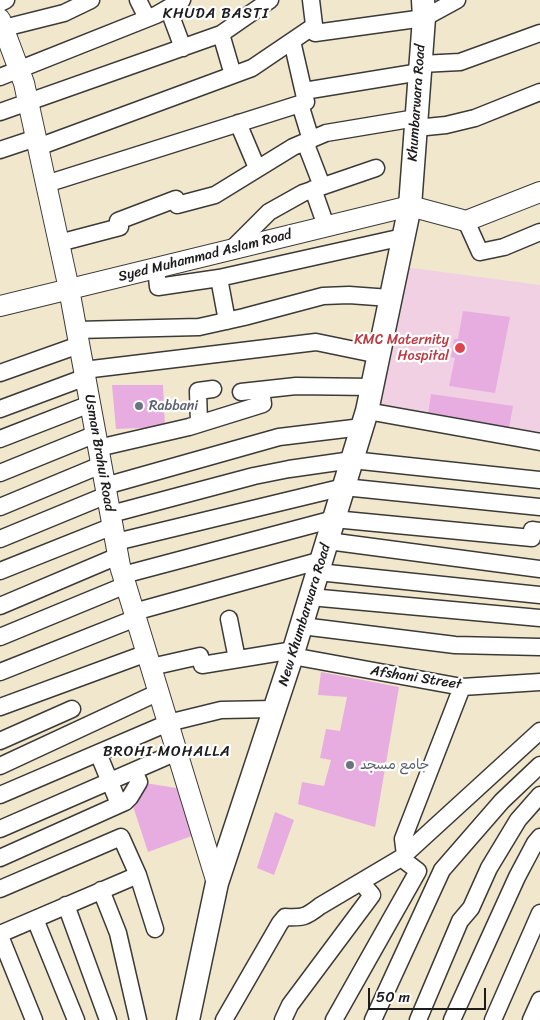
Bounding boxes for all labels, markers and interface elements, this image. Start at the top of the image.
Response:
district label: KHUDA BASTI [163,5,269,23]
street label: Khumbarwara Road [405,44,429,162]
street label: Syed Muhammad Aslam Road [117,226,293,286]
place label: KMC Maternity Hospital [354,332,449,364]
marker: KMC Maternity Hospital [453,341,467,355]
street label: Usman Brahui Road [80,393,118,513]
place label: Rabbani [149,398,198,414]
marker: Rabbani [133,400,145,412]
street label: New Khumbarwara Road [275,542,335,688]
street label: Afshani Street [369,663,463,693]
district label: BROHI MOHALLA [102,743,232,761]
place label: جامع مسجد [360,757,429,773]
marker: جامع مسجد [344,759,356,771]
scale bar [370,978,488,1010]
text: 50 m [376,984,410,1010]

